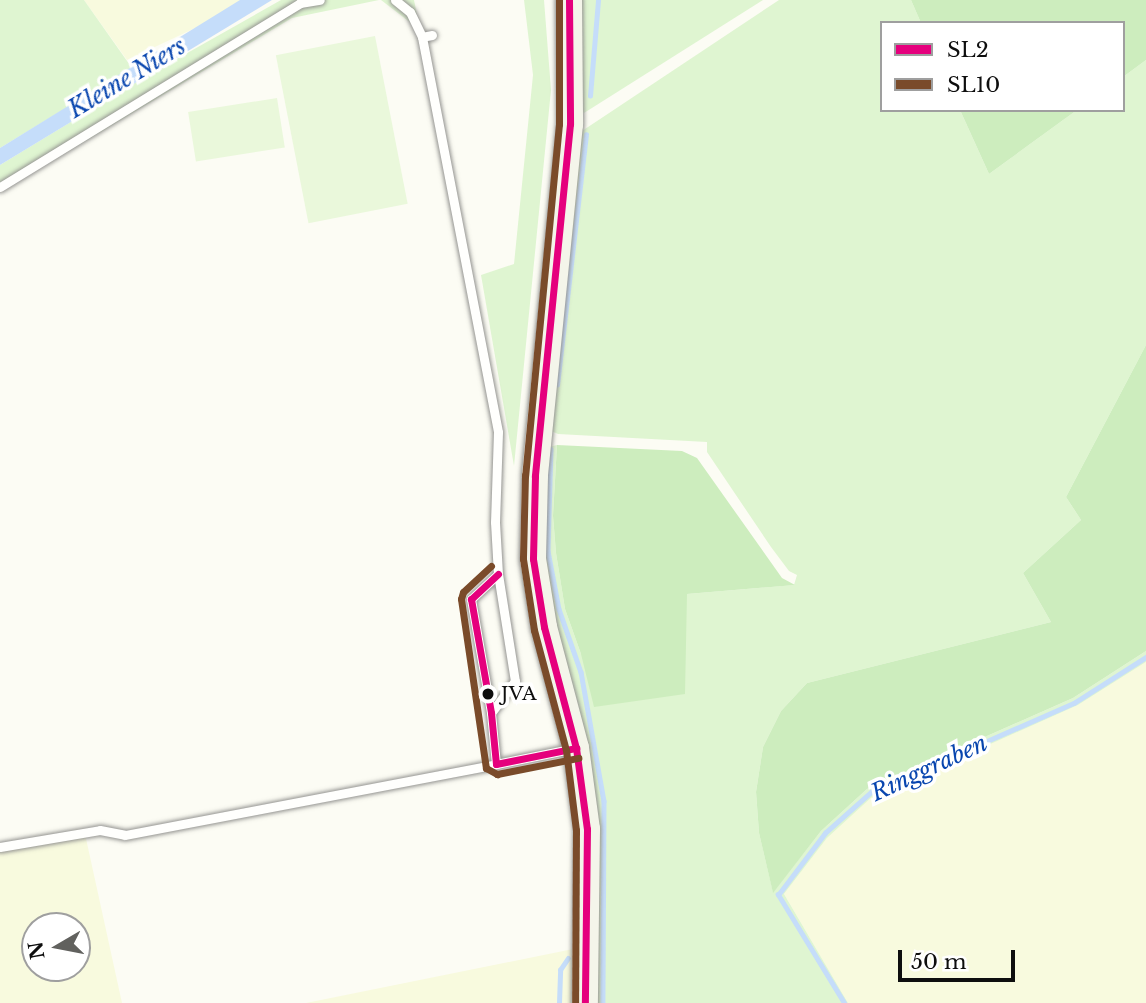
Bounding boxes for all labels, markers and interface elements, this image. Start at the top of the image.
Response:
legend [880,21,1125,112]
water label: Kleine Niers [63,32,191,124]
text: SL2 [947,37,989,63]
text: SL10 [947,72,1000,98]
place label: JVA [501,683,537,705]
marker: JVA [481,687,495,701]
water label: Ringgraben [866,729,992,807]
north arrow [21,912,91,982]
scale bar [901,936,1018,980]
text: N [24,940,50,961]
text: 50 m [911,949,966,975]

